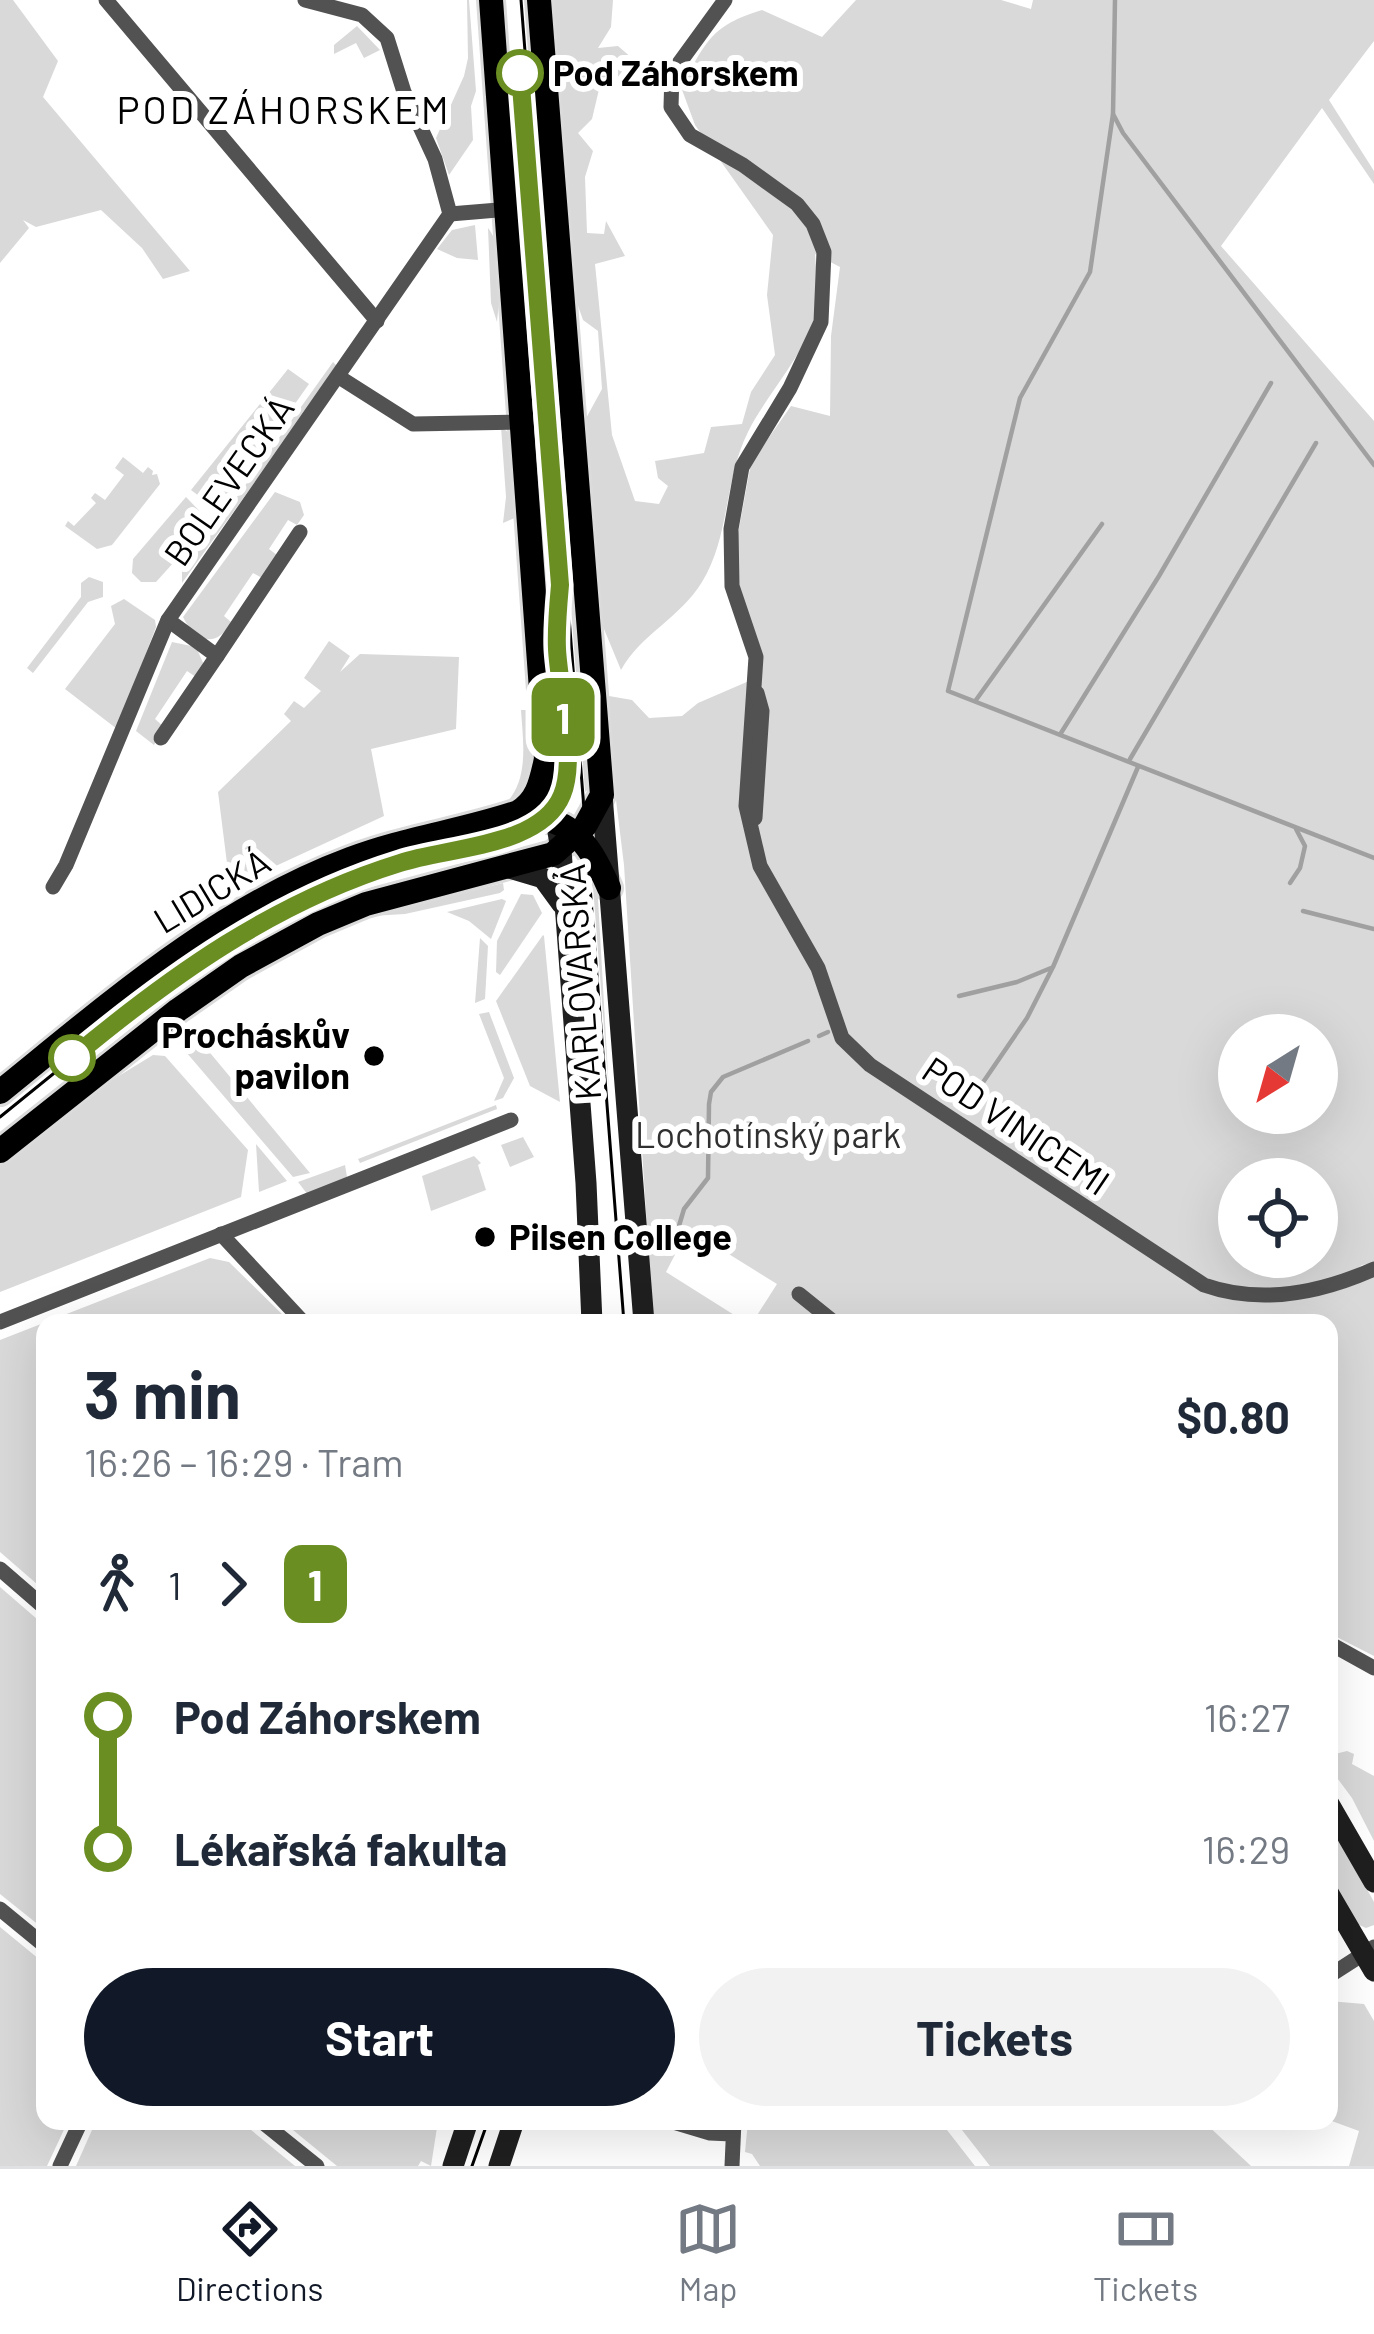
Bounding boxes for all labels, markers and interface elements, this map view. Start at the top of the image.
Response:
place label: Pod Záhorskem [553,50,799,93]
marker: Pod Záhorskem [498,51,542,95]
district label: POD ZÁHORSKEM [116,85,452,132]
street label: BOLEVECKÁ [154,387,302,573]
line badge: 1 [524,678,602,756]
text: 1 [556,692,570,742]
street label: LIDICKÁ [145,838,277,941]
street label: KARLOVARSKÁ [549,862,608,1102]
place label: Procháskův pavilon [161,1012,350,1096]
north arrow [1218,1014,1338,1134]
map controls [1218,1014,1338,1278]
unlabelled marker [50,1036,94,1080]
marker: Procháskův pavilon [361,1043,387,1069]
street label: POD VINICEMI [915,1047,1118,1203]
park label: Lochotínský park [635,1112,901,1155]
button: locate [1218,1158,1338,1278]
place label: Pilsen College [509,1214,732,1257]
marker: Pilsen College [472,1224,498,1250]
text: 3 min [84,1353,241,1432]
text: $0.80 [1176,1389,1290,1443]
text: 16:26 – 16:29 · Tram [84,1438,404,1485]
icon: walk [84,1551,150,1617]
icon: forward [200,1551,266,1617]
text: 1 [308,1559,323,1609]
text: 1 [168,1561,182,1608]
text: Pod Záhorskem [174,1689,481,1743]
text: 16:27 [1204,1693,1290,1740]
text: Lékařská fakulta [174,1821,507,1875]
text: 16:29 [1202,1825,1290,1872]
button: Start [84,1968,675,2106]
button: Tickets [699,1968,1290,2106]
tab: Directions [176,2196,323,2308]
tab: Map [675,2196,741,2308]
tab: Tickets [1093,2196,1198,2308]

